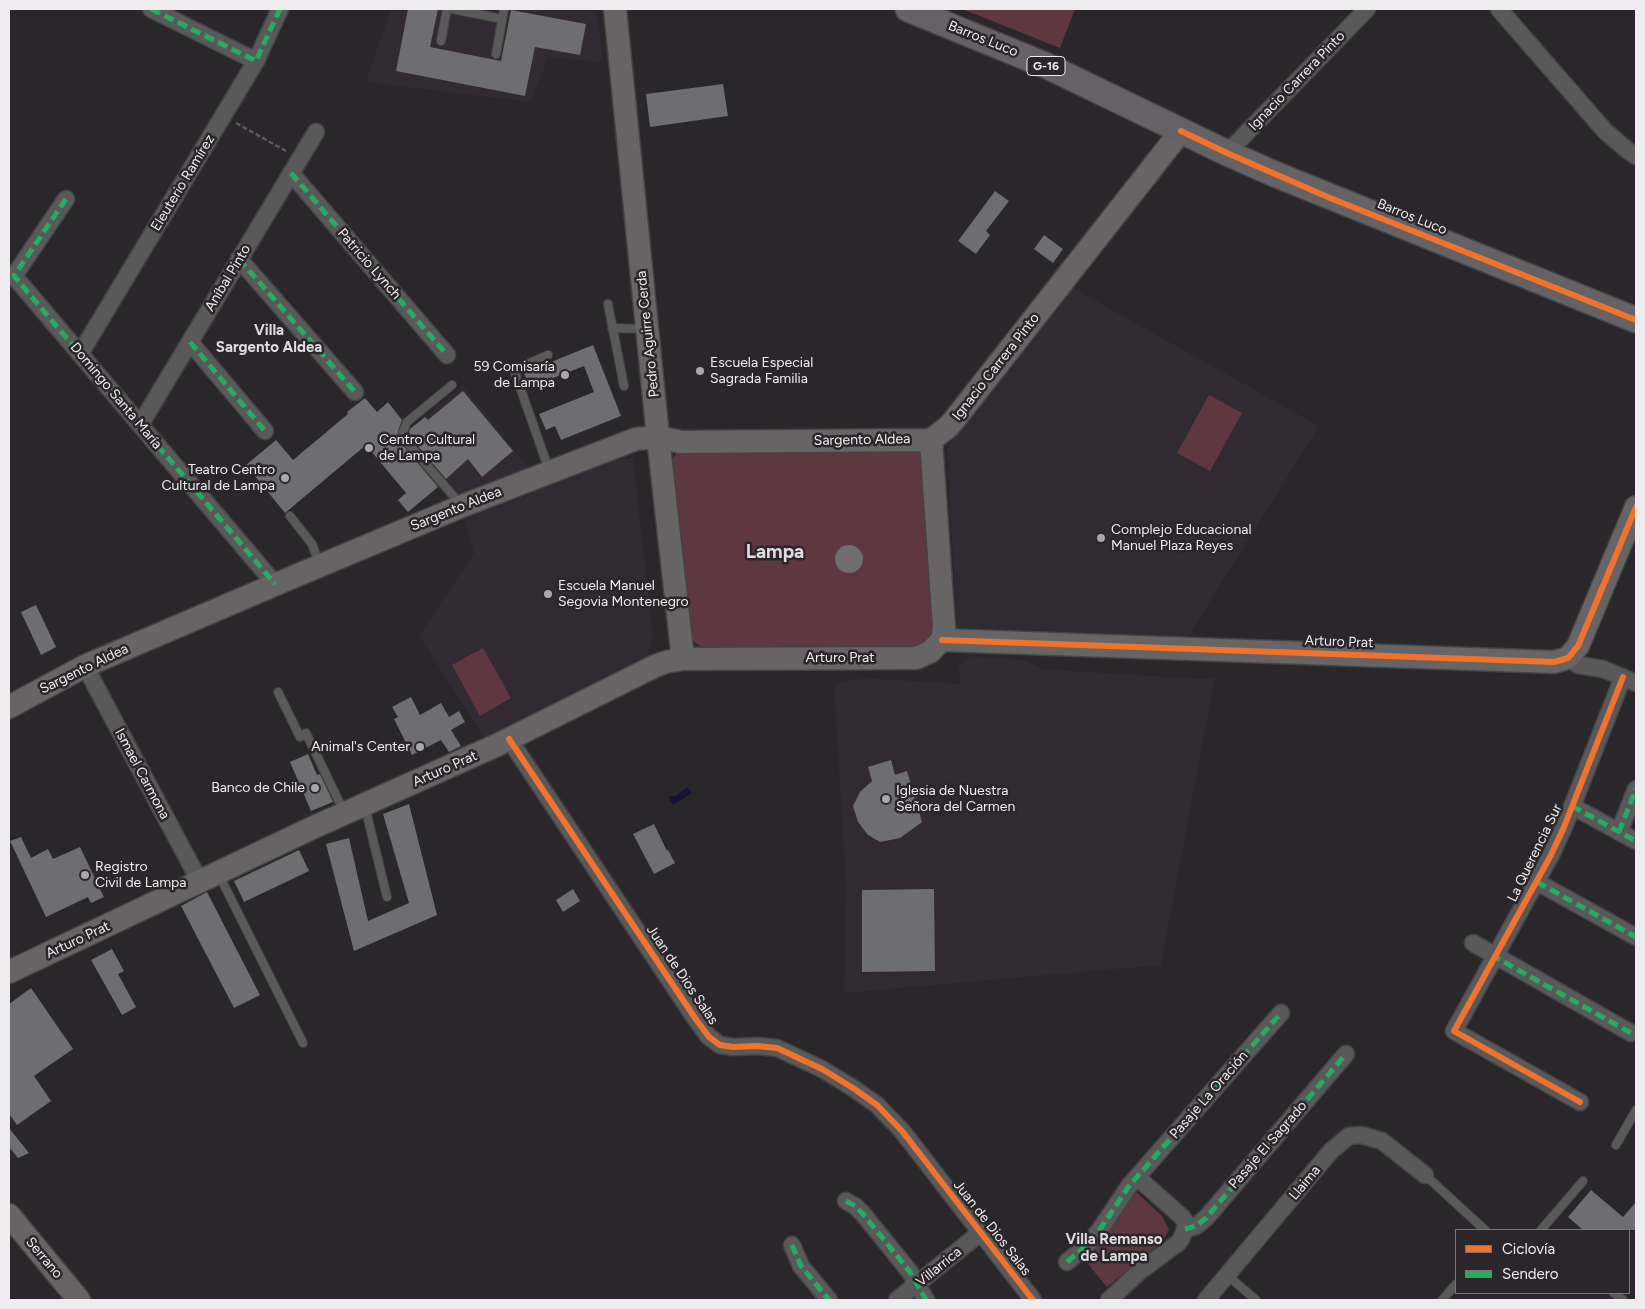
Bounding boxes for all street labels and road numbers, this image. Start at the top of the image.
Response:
street label: Barros Luco [946,17,1020,61]
street label: Ignacio Carrera Pinto [1245,28,1349,134]
road number: G-16 [1027,56,1065,76]
street label: Eleuterio Ramírez [148,132,218,234]
street label: Barros Luco [1375,195,1449,239]
street label: Patricio Lynch [334,225,404,303]
street label: Aníbal Pinto [201,242,255,314]
street label: Pedro Aguirre Cerda [633,270,663,398]
street label: Ignacio Carrera Pinto [949,310,1043,424]
street label: Domingo Santa María [66,339,166,453]
street label: Sargento Aldea [814,431,910,449]
street label: Sargento Aldea [408,483,504,535]
street label: Arturo Prat [1304,632,1374,652]
street label: Sargento Aldea [37,640,131,698]
street label: Arturo Prat [806,650,874,666]
street label: Ismael Carmona [111,726,173,822]
street label: Arturo Prat [410,747,480,791]
street label: La Querencia Sur [1504,801,1566,905]
street label: Arturo Prat [43,918,113,962]
street label: Juan de Dios Salas [643,922,721,1028]
street label: Pasaje La Oración [1166,1048,1252,1142]
street label: Pasaje El Sagrado [1225,1098,1311,1192]
street label: Llaima [1286,1162,1324,1204]
street label: Juan de Dios Salas [950,1177,1034,1279]
street label: Serrano [22,1234,66,1282]
street label: Villarrica [913,1244,965,1290]

